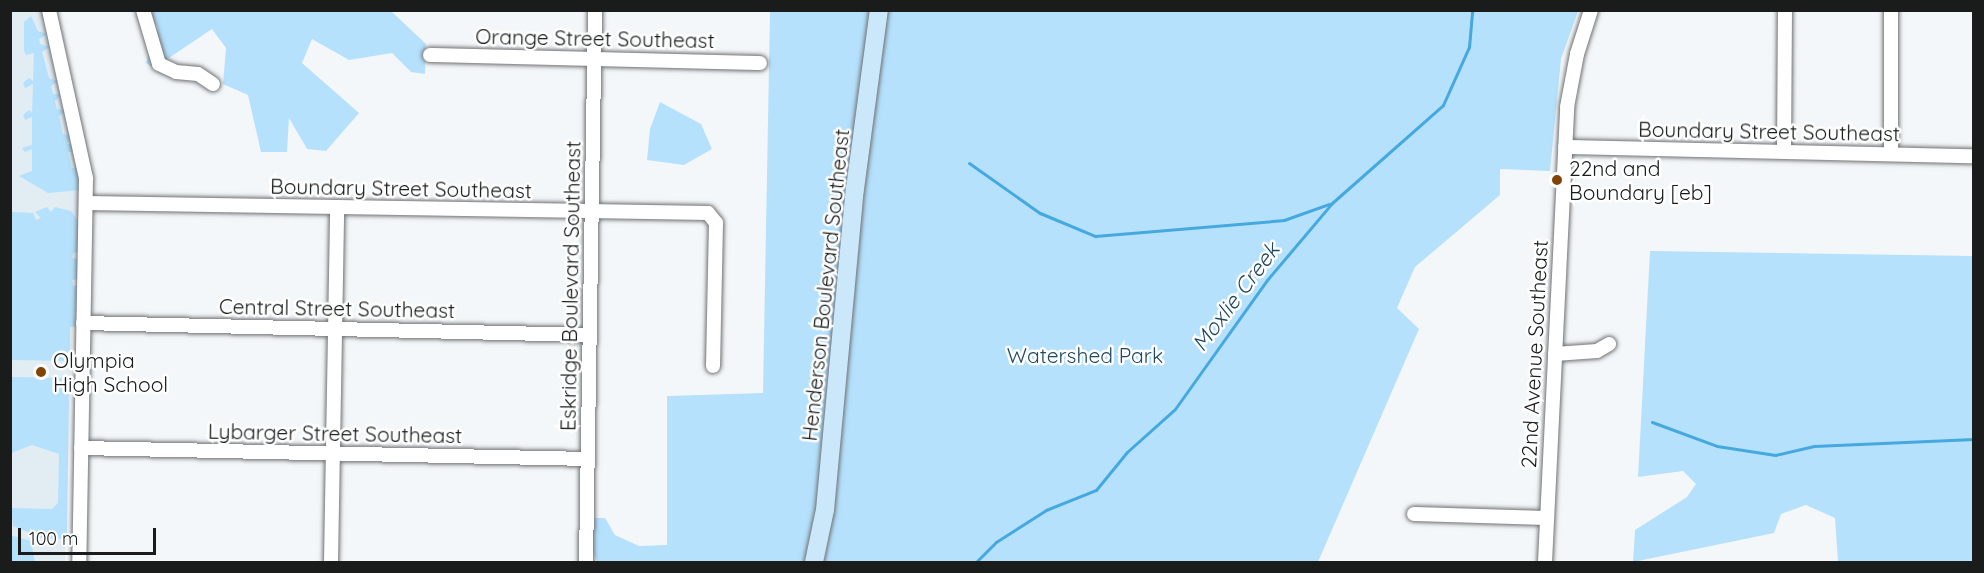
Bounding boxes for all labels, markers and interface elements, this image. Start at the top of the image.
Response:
street label: Orange Street Southeast [475,23,715,53]
street label: Boundary Street Southeast [1638,116,1900,146]
street label: Henderson Boulevard Southeast [796,128,854,442]
street label: Eskridge Boulevard Southeast [555,141,585,431]
place label: 22nd and Boundary [eb] [1569,155,1712,205]
street label: Boundary Street Southeast [270,173,532,203]
marker: 22nd and Boundary [eb] [1550,173,1564,187]
water label: Moxlie Creek [1187,238,1285,356]
street label: 22nd Avenue Southeast [1515,239,1553,469]
street label: Central Street Southeast [219,293,455,323]
park label: Watershed Park [1007,342,1163,368]
place label: Olympia High School [53,347,168,397]
marker: Olympia High School [34,365,48,379]
street label: Lybarger Street Southeast [208,418,462,448]
scale bar [21,516,159,554]
text: 100 m [29,527,78,550]

